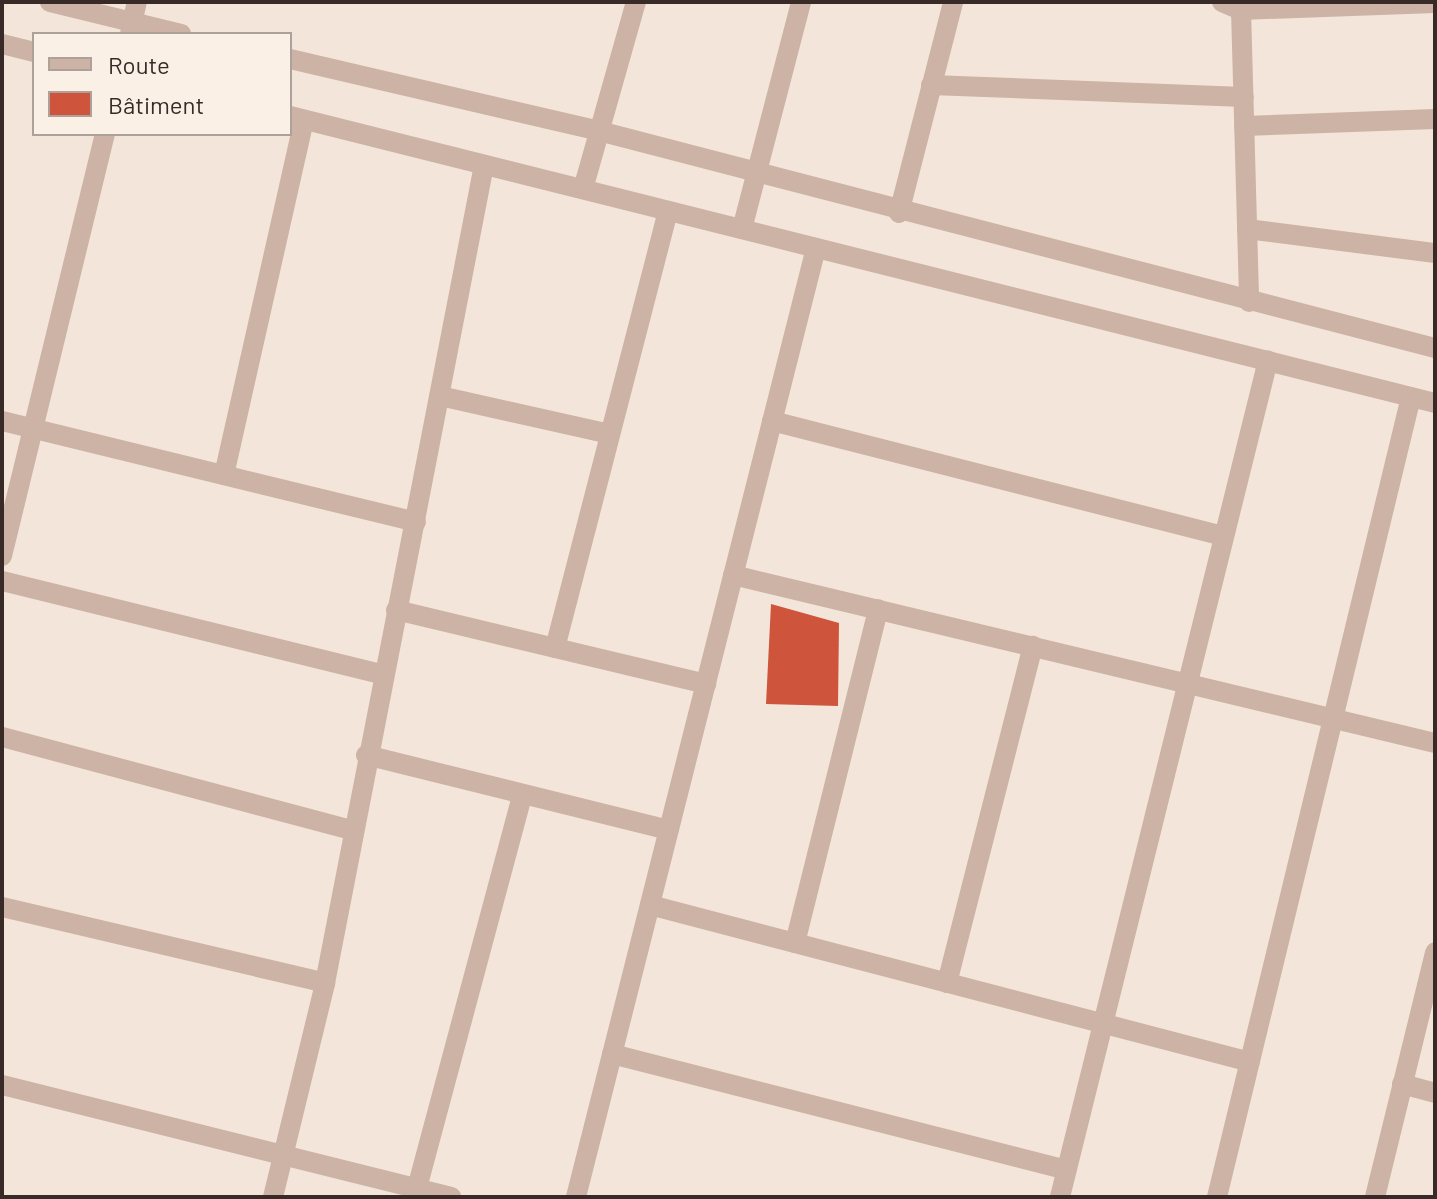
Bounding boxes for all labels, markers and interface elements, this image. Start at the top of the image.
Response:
legend [32,32,292,136]
text: Route [108,50,170,79]
text: Bâtiment [108,90,204,119]

